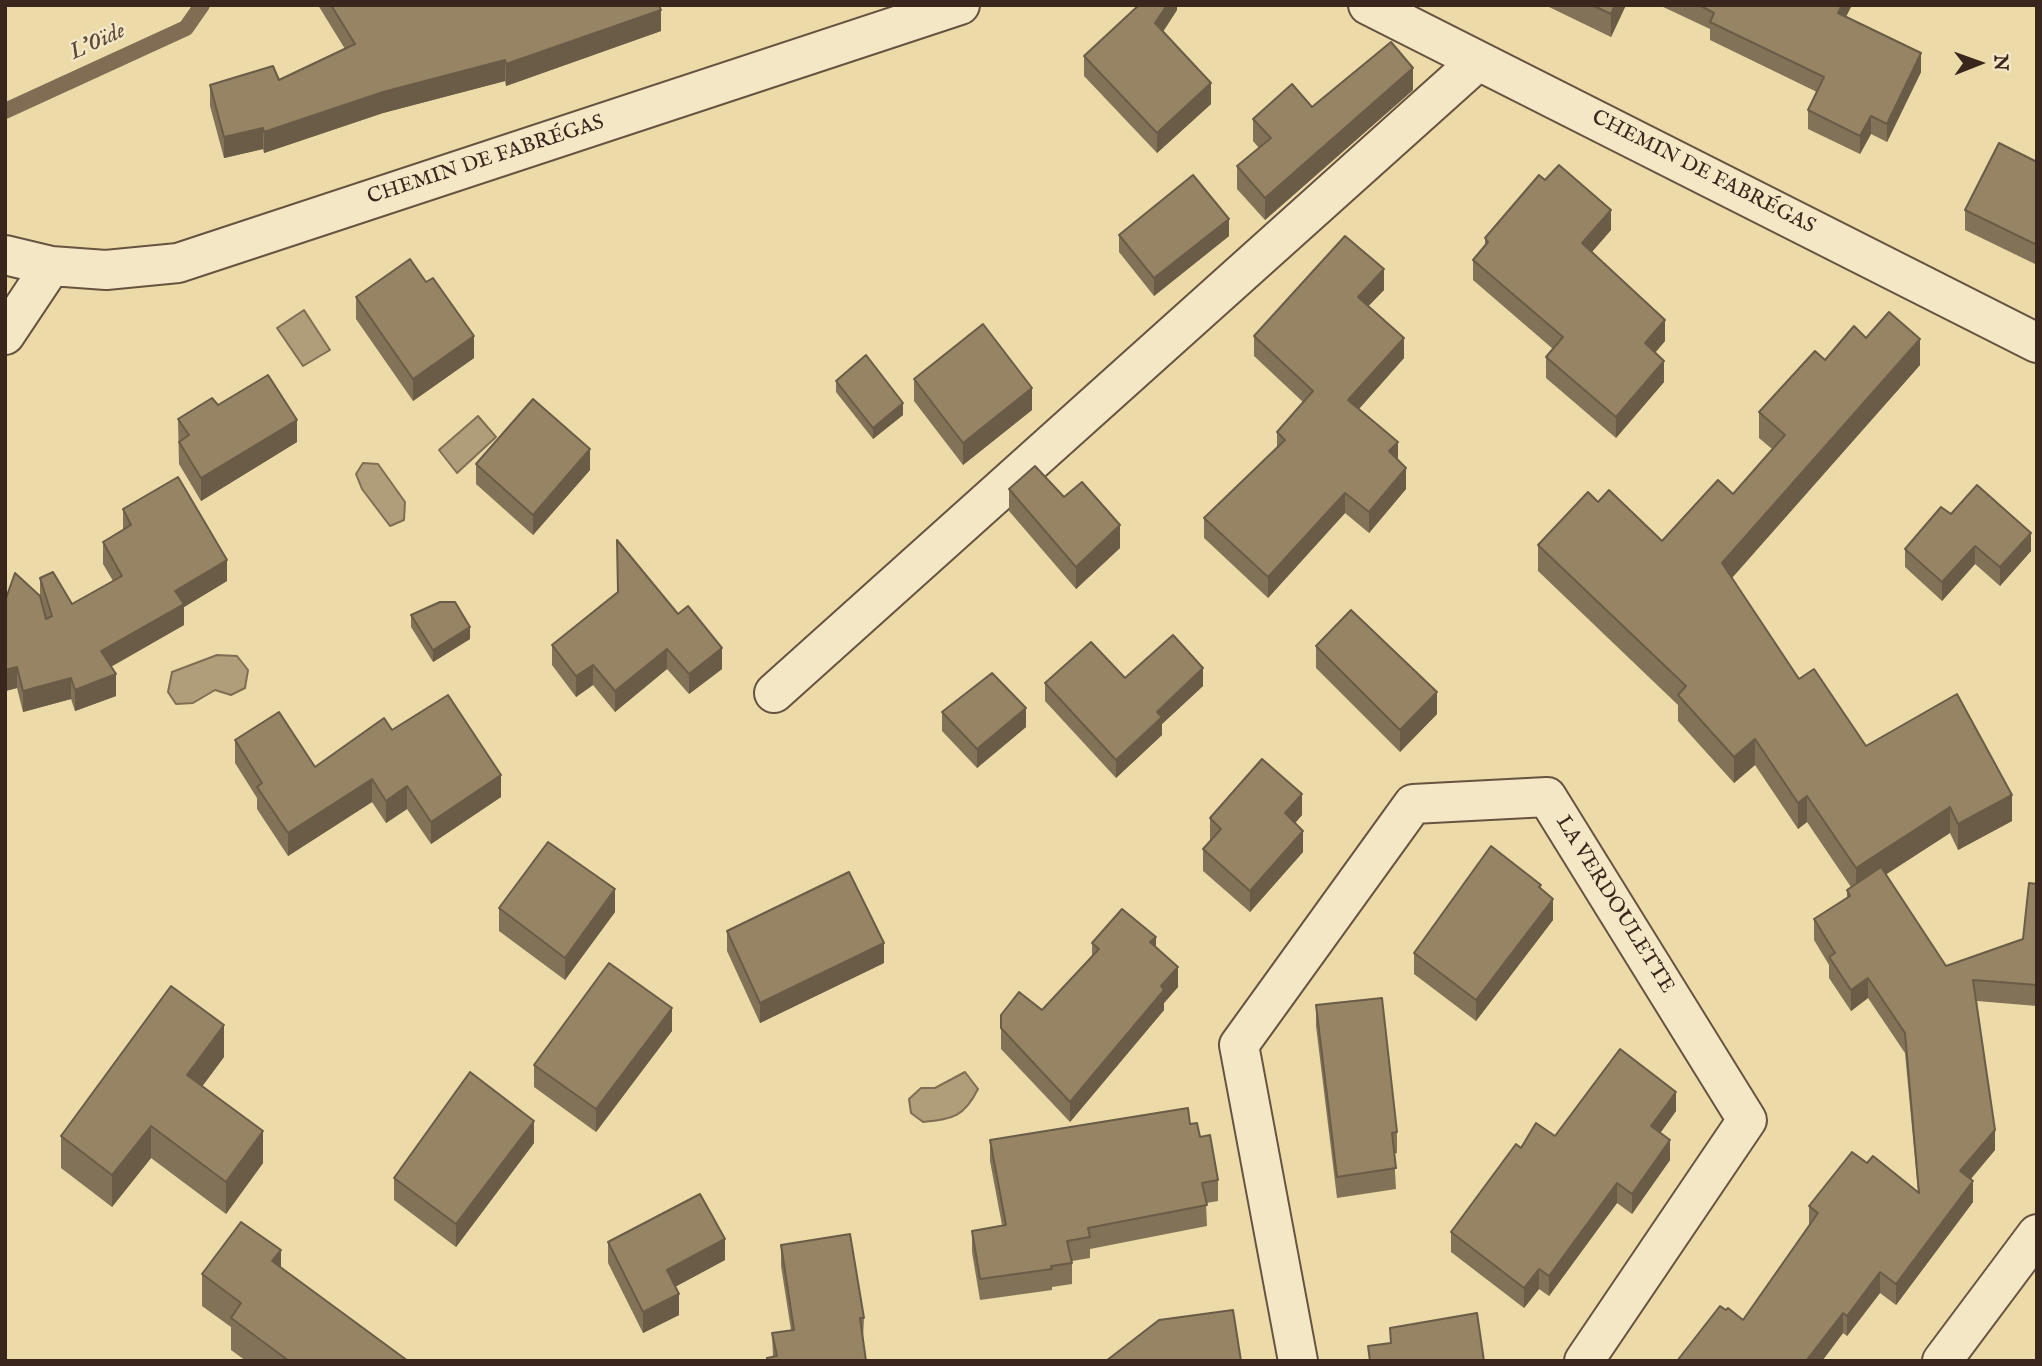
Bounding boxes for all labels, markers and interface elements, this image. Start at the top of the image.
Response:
water label: L'Oïde [66,18,130,68]
north arrow [1944,28,2014,98]
text: N [1988,54,2012,71]
street label: CHEMIN DE FABRÉGAS [1587,106,1819,240]
street label: CHEMIN DE FABRÉGAS [364,111,608,211]
street label: LA VERDOULETTE [1549,812,1679,998]

